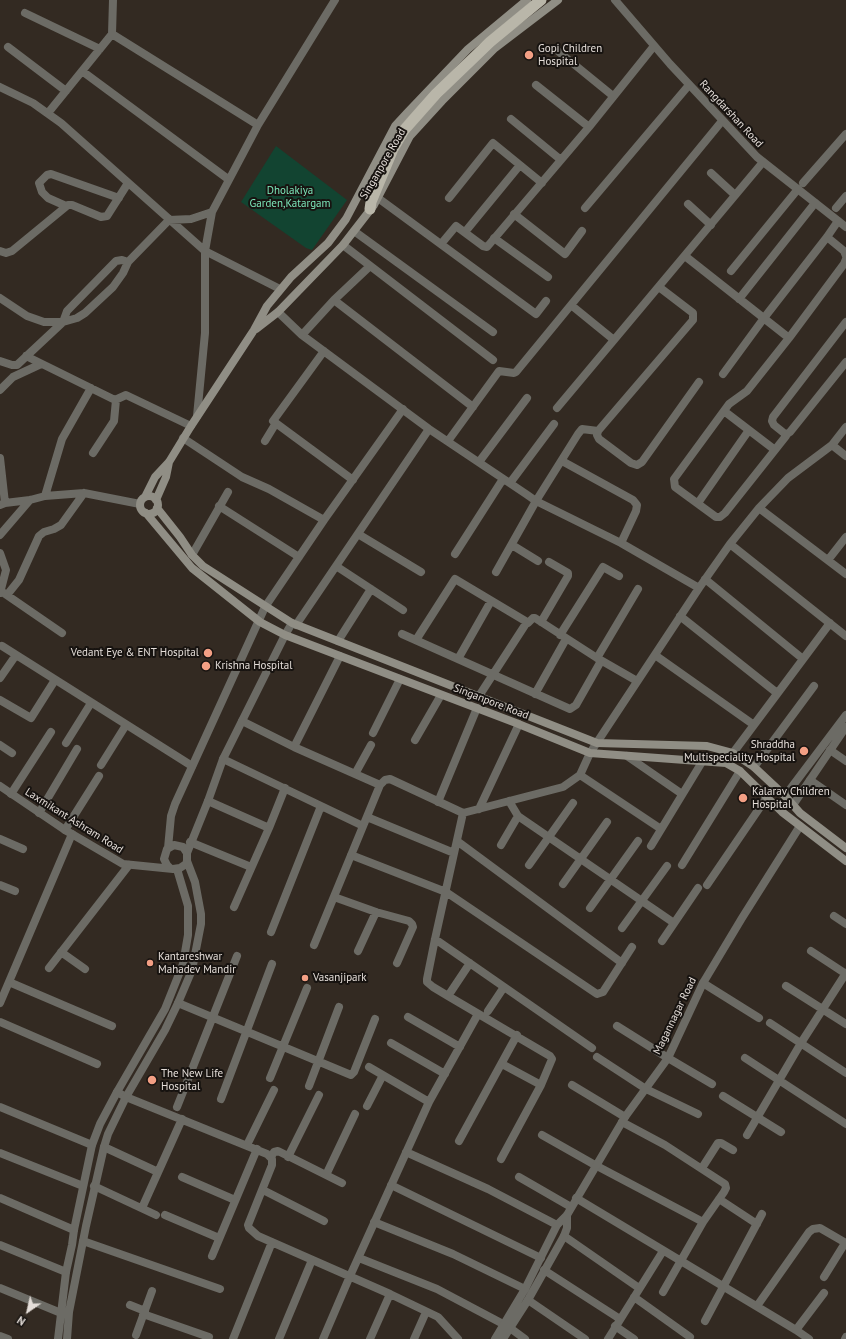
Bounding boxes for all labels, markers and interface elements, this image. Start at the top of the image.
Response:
place label: Gopi Children Hospital [538,42,602,68]
marker: Gopi Children Hospital [523,49,535,61]
street label: Rangdarshan Road [696,78,766,150]
street label: Singanpore Road [357,126,409,202]
park label: Dholakiya Garden,Katargam [249,184,331,210]
place label: Vedant Eye & ENT Hospital [71,646,199,660]
marker: Vedant Eye & ENT Hospital [202,647,214,659]
place label: Krishna Hospital [215,659,292,673]
marker: Krishna Hospital [200,660,212,672]
street label: Singanpore Road [451,682,531,722]
place label: Shraddha Multispeciality Hospital [684,738,795,764]
marker: Shraddha Multispeciality Hospital [798,745,810,757]
street label: Laxmikant Ashram Road [22,785,126,857]
place label: Kalarav Children Hospital [752,785,830,811]
marker: Kalarav Children Hospital [737,792,749,804]
place label: Kantareshwar Mahadev Mandir [158,950,236,976]
marker: Kantareshwar Mahadev Mandir [145,958,155,968]
place label: Vasanjipark [313,971,367,985]
marker: Vasanjipark [300,973,310,983]
street label: Magannagar Road [651,975,699,1057]
place label: The New Life Hospital [161,1067,223,1093]
marker: The New Life Hospital [146,1074,158,1086]
north arrow [8,1291,48,1331]
text: N [14,1313,28,1329]

